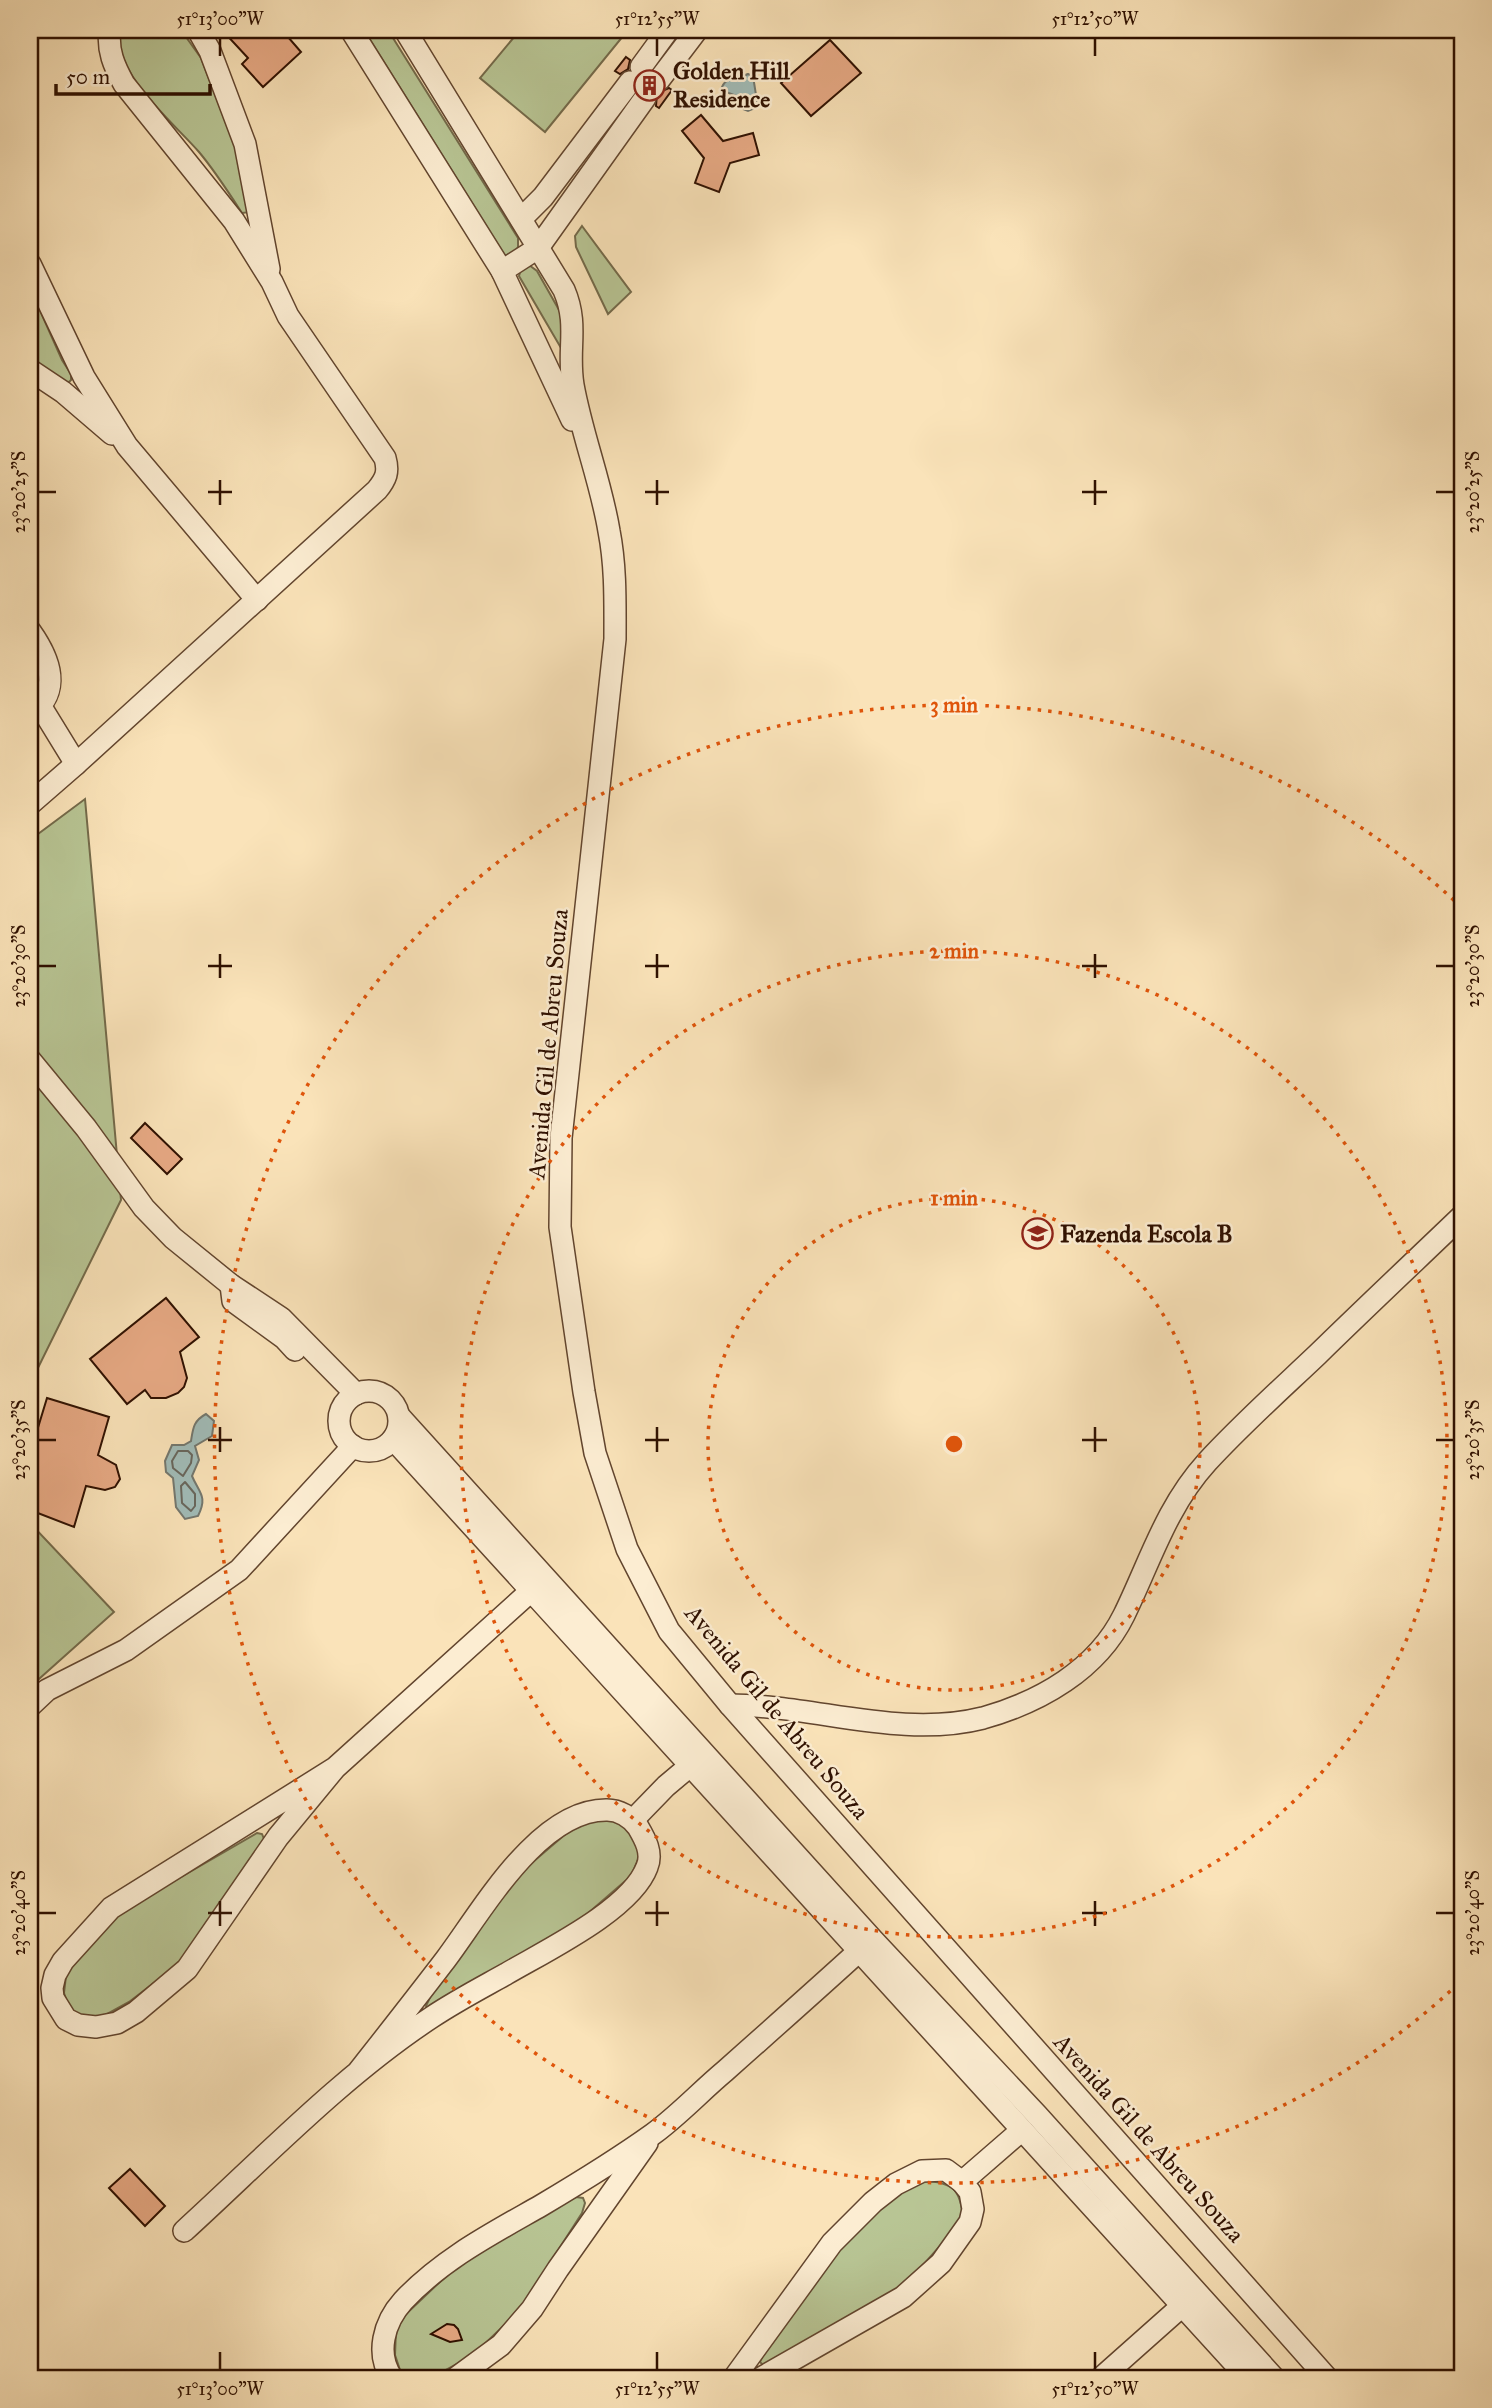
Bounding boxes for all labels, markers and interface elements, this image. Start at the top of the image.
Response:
text: 51°13'00"W [176,8,265,30]
text: 51°12'55"W [615,8,700,30]
text: 51°12'50"W [1052,8,1139,30]
scale bar [56,52,210,96]
place label: Golden Hill Residence [673,56,790,114]
text: 50 m [66,64,111,90]
building icon: Golden Hill Residence [633,68,667,102]
text: 23°20'25"S [8,451,30,533]
text: 23°20'25"S [1462,451,1484,533]
text: 3 min [930,692,978,718]
street label: Avenida Gil de Abreu Souza [521,907,575,1181]
text: 23°20'30"S [8,925,30,1007]
text: 23°20'30"S [1462,925,1484,1007]
text: 2 min [929,938,979,964]
text: 1 min [930,1185,978,1211]
school or university icon: Fazenda Escola B [1020,1217,1054,1251]
place label: Fazenda Escola B [1060,1219,1233,1249]
text: 23°20'35"S [8,1400,30,1480]
text: 23°20'35"S [1462,1400,1484,1480]
centre of rings [942,1432,966,1456]
street label: Avenida Gil de Abreu Souza [678,1598,876,1826]
text: 23°20'40"S [8,1870,30,1956]
text: 23°20'40"S [1462,1870,1484,1956]
street label: Avenida Gil de Abreu Souza [1047,2027,1251,2249]
text: 51°13'00"W [176,2378,265,2400]
text: 51°12'55"W [615,2378,700,2400]
text: 51°12'50"W [1052,2378,1139,2400]

